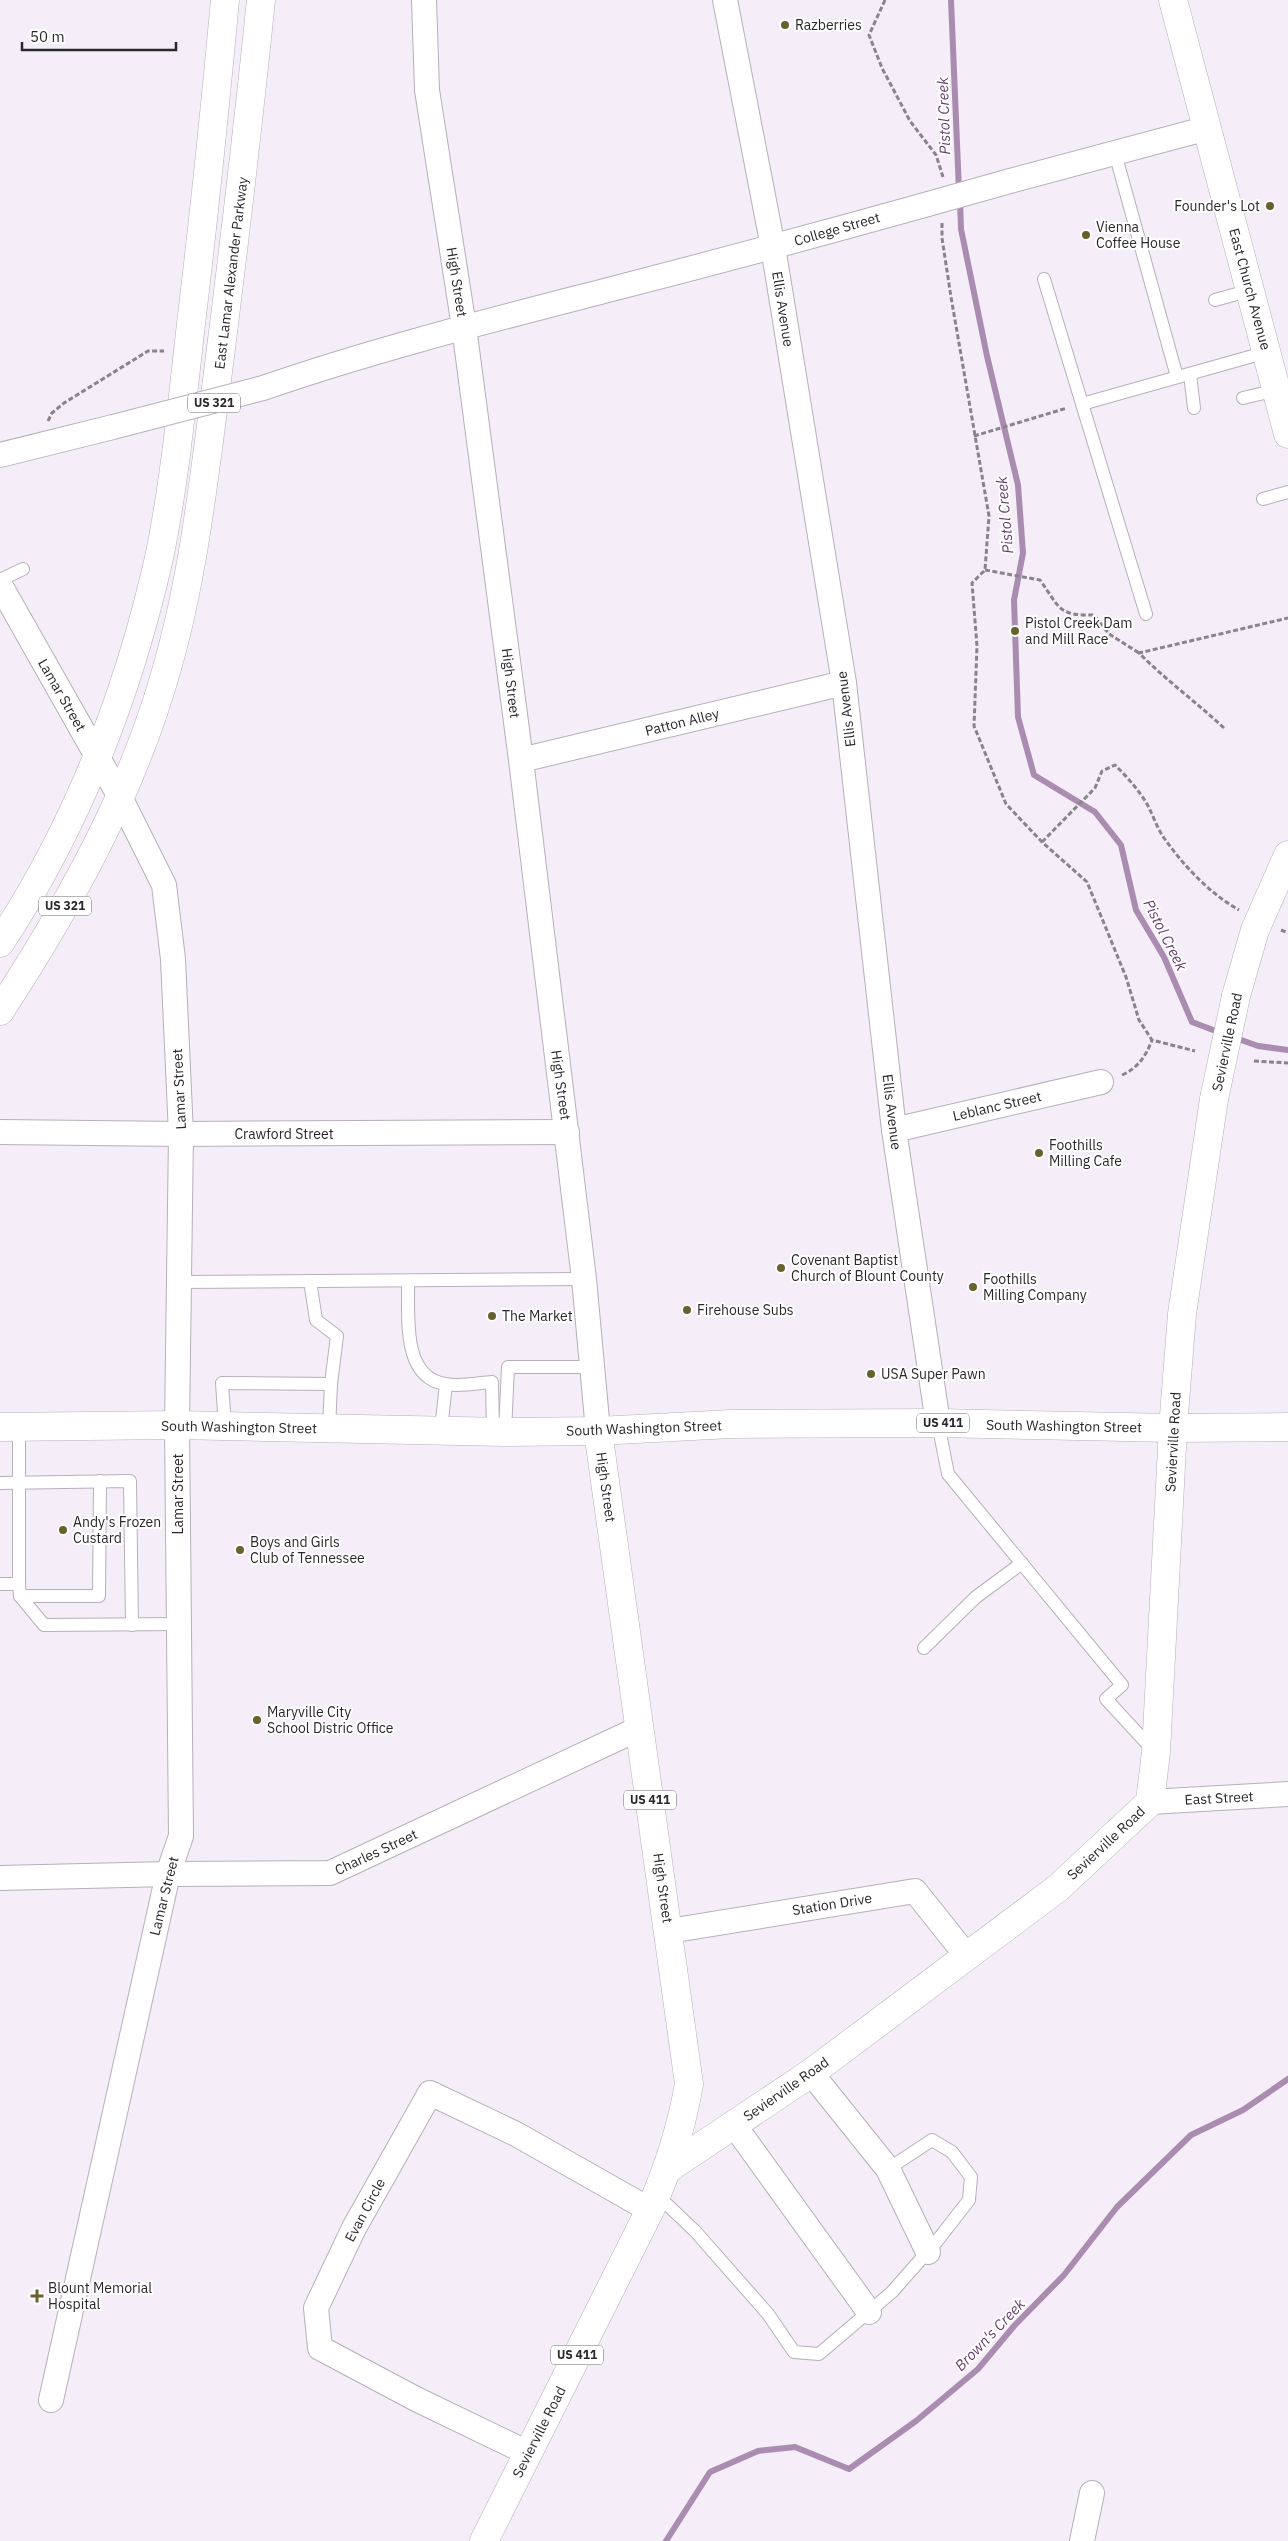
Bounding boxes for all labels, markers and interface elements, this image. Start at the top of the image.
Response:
place label: Razberries [795,16,862,34]
marker: Razberries [779,19,791,31]
scale bar [22,20,176,52]
text: 50 m [30,27,65,46]
water label: Pistol Creek [933,77,954,155]
street label: East Lamar Alexander Parkway [210,176,252,370]
place label: Founder's Lot [1174,197,1260,215]
marker: Founder's Lot [1264,200,1276,212]
street label: College Street [792,208,882,250]
place label: Vienna Coffee House [1096,218,1181,252]
street label: East Church Avenue [1225,226,1275,352]
marker: Vienna Coffee House [1080,229,1092,241]
street label: High Street [443,246,471,318]
street label: Ellis Avenue [768,270,798,348]
road number: US 321 [188,393,240,412]
water label: Pistol Creek [992,475,1017,555]
place label: Pistol Creek Dam and Mill Race [1025,614,1132,648]
marker: Pistol Creek Dam and Mill Race [1009,625,1021,637]
street label: High Street [498,647,524,719]
street label: Lamar Street [34,655,90,735]
street label: Ellis Avenue [832,670,860,748]
street label: Patton Alley [643,704,721,740]
road number: US 321 [39,896,91,916]
water label: Pistol Creek [1139,896,1192,974]
street label: Sevierville Road [1208,991,1246,1093]
street label: Lamar Street [168,1048,190,1130]
street label: High Street [547,1049,575,1121]
street label: Ellis Avenue [878,1073,906,1151]
street label: Leblanc Street [951,1087,1043,1125]
street label: Crawford Street [234,1125,334,1143]
place label: Foothills Milling Cafe [1049,1136,1122,1170]
marker: Foothills Milling Cafe [1033,1147,1045,1159]
place label: Covenant Baptist Church of Blount County [791,1251,944,1285]
marker: Covenant Baptist Church of Blount County [775,1262,787,1274]
place label: Foothills Milling Company [983,1270,1087,1304]
marker: Foothills Milling Company [967,1281,979,1293]
place label: Firehouse Subs [697,1301,794,1319]
marker: Firehouse Subs [681,1304,693,1316]
place label: The Market [502,1307,573,1325]
marker: The Market [486,1310,498,1322]
place label: USA Super Pawn [881,1365,986,1383]
marker: USA Super Pawn [865,1368,877,1380]
street label: Sevierville Road [1161,1392,1185,1492]
road number: US 411 [917,1414,969,1432]
street label: South Washington Street [566,1416,722,1440]
street label: South Washington Street [986,1416,1142,1436]
street label: South Washington Street [161,1417,317,1437]
street label: High Street [592,1451,620,1523]
street label: Lamar Street [169,1453,187,1535]
place label: Andy's Frozen Custard [73,1513,161,1547]
marker: Andy's Frozen Custard [57,1524,69,1536]
place label: Boys and Girls Club of Tennessee [250,1533,365,1567]
marker: Boys and Girls Club of Tennessee [234,1544,246,1556]
place label: Maryville City School Distric Office [267,1703,394,1737]
marker: Maryville City School Distric Office [251,1714,263,1726]
street label: East Street [1184,1787,1254,1809]
road number: US 411 [624,1790,676,1810]
street label: Sevierville Road [1063,1802,1149,1884]
street label: Charles Street [332,1825,420,1879]
street label: High Street [649,1852,677,1924]
street label: Lamar Street [145,1854,183,1937]
street label: Station Drive [791,1889,873,1919]
street label: Sevierville Road [740,2053,832,2125]
street label: Evan Circle [341,2175,389,2245]
place label: Blount Memorial Hospital [48,2279,152,2313]
marker: Blount Memorial Hospital [30,2289,44,2303]
water label: Brown's Creek [950,2294,1029,2375]
road number: US 411 [551,2346,603,2364]
street label: Sevierville Road [508,2383,570,2481]

